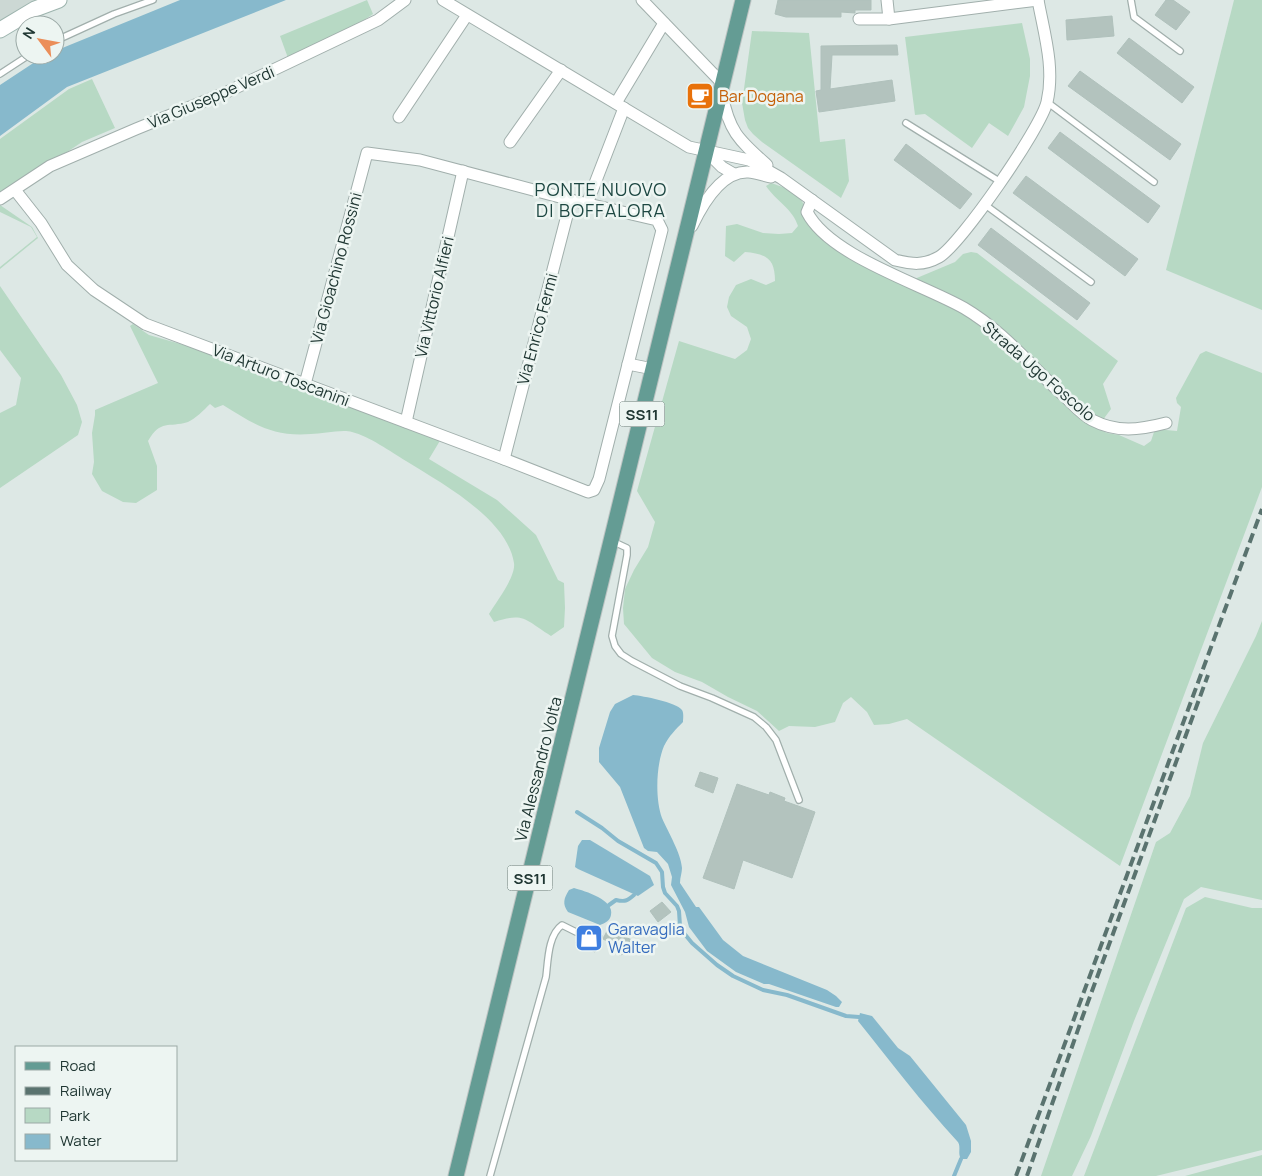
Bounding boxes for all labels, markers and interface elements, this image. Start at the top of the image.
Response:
north arrow [15,15,65,65]
text: N [18,24,39,42]
street label: Via Giuseppe Verdi [144,60,278,134]
cafe icon: Bar Dogana [685,81,715,111]
place label: Bar Dogana [719,85,804,107]
district label: PONTE NUOVO DI BOFFALORA [535,177,667,222]
street label: Via Gioachino Rossini [305,190,367,346]
street label: Via Vittorio Alfieri [409,234,459,360]
street label: Via Enrico Fermi [512,271,562,387]
street label: Strada Ugo Foscolo [978,316,1100,426]
street label: Via Arturo Toscanini [209,339,353,411]
road number: SS11 [620,402,664,426]
street label: Via Alessandro Volta [509,694,567,844]
road number: SS11 [508,866,552,890]
place label: Garavaglia Walter [608,918,685,958]
shop icon: Garavaglia Walter [574,923,604,953]
legend [15,1046,178,1161]
text: Road [60,1055,96,1076]
text: Railway [60,1080,112,1101]
text: Park [60,1105,90,1126]
text: Water [60,1130,102,1151]

